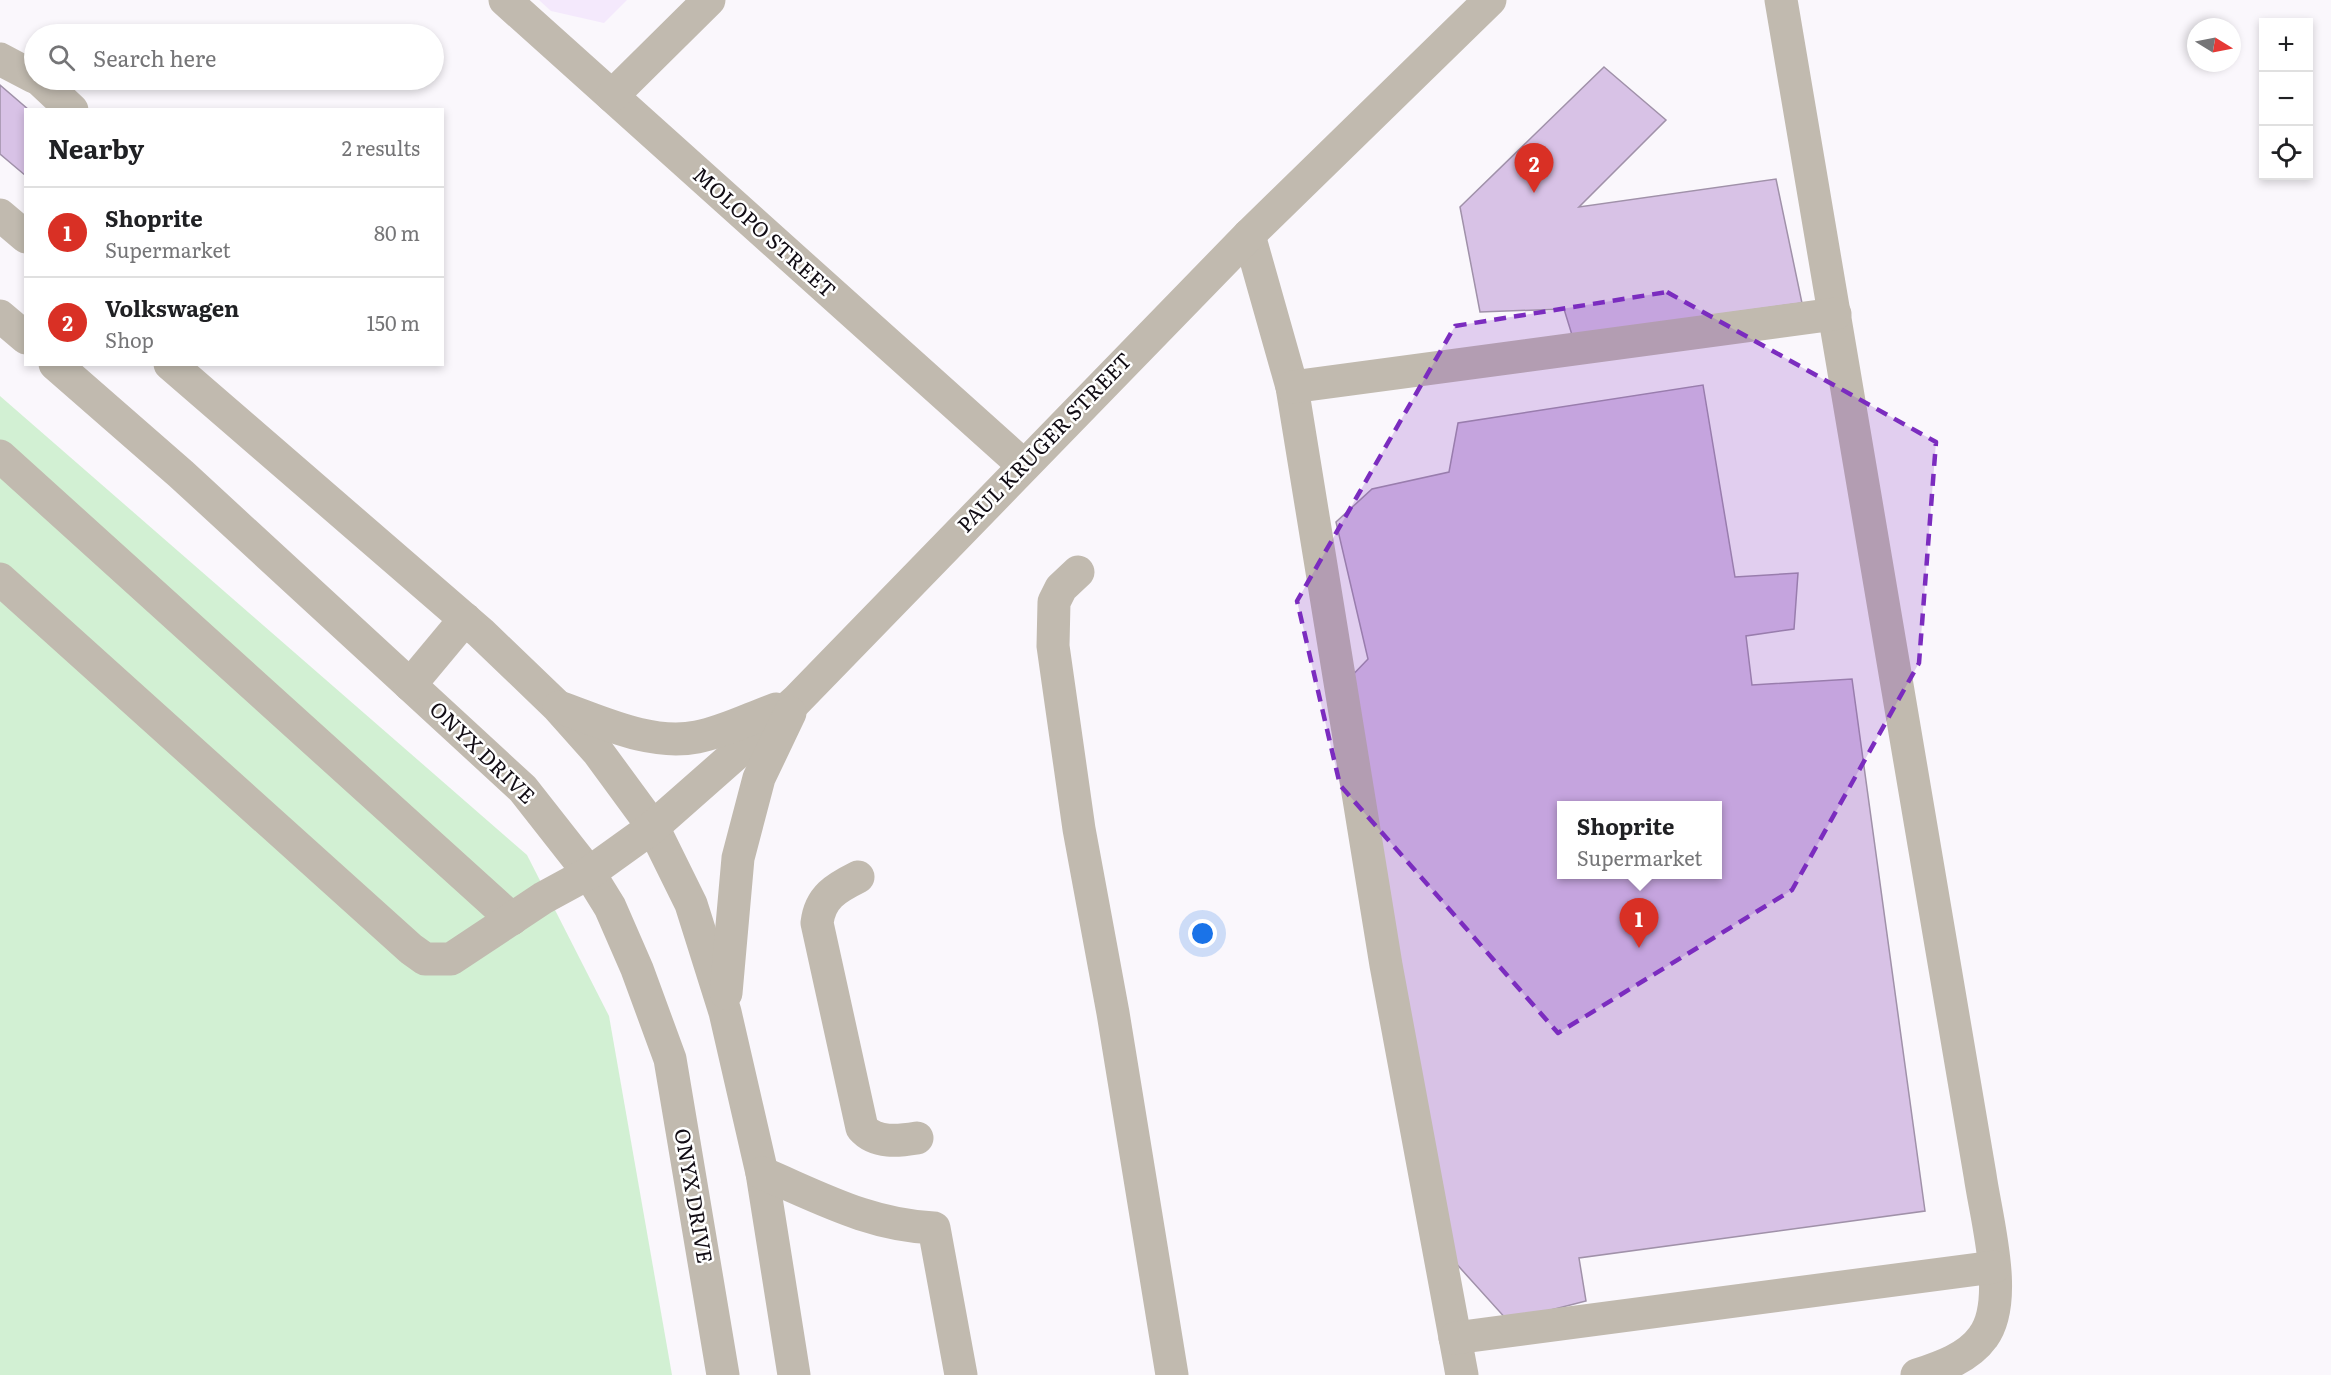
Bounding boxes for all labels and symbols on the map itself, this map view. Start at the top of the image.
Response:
north arrow [2187,18,2241,72]
pin: 2 [1514,144,1553,193]
street label: MOLOPO STREET [687,158,844,304]
street label: PAUL KRUGER STREET [949,344,1138,538]
street label: ONYX DRIVE [424,693,544,810]
pin: 1 [1620,898,1658,948]
your location [1188,919,1217,948]
street label: ONYX DRIVE [668,1126,723,1265]

